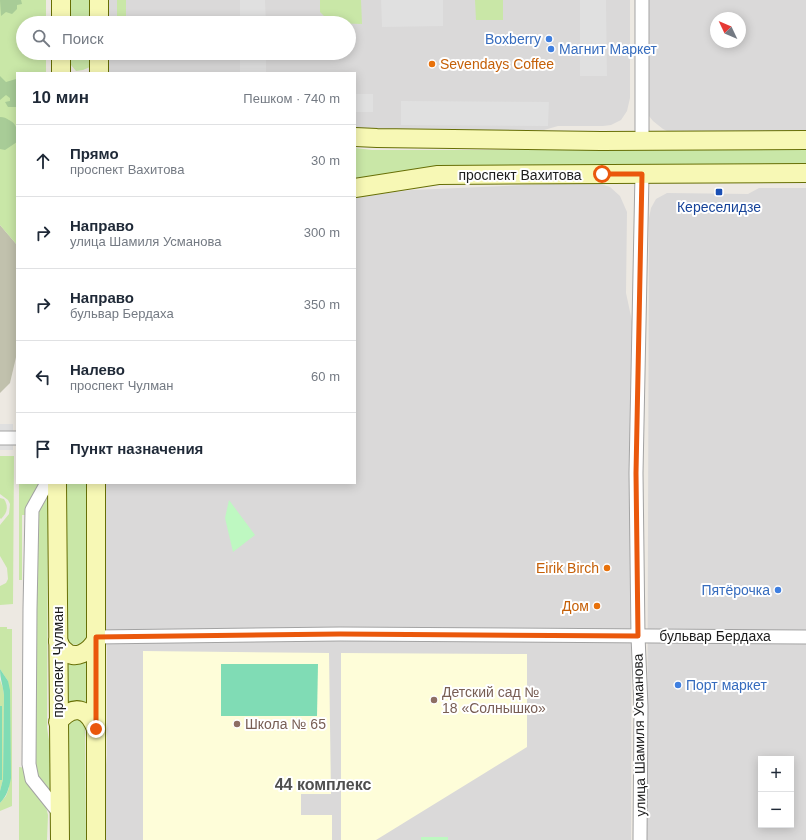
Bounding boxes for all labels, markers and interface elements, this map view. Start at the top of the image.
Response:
north arrow [710,12,746,48]
search box [16,16,356,60]
icon: search [30,27,52,49]
text: Поиск [62,30,104,47]
place label: Boxberry [485,31,541,47]
marker: Boxberry [544,34,554,44]
place label: Магнит Маркет [559,41,658,57]
marker: Магнит Маркет [546,44,556,54]
place label: Sevendays Coffee [440,56,554,72]
marker: Sevendays Coffee [427,59,437,69]
text: 10 мин [32,88,89,107]
text: Пешком · 740 m [243,91,340,106]
text: Прямо [70,145,119,162]
icon: ahead [32,150,54,172]
text: 30 m [311,153,340,168]
text: проспект Вахитова [70,162,184,177]
route start [593,165,611,183]
street label: проспект Вахитова [458,167,582,183]
marker: Кереселидзе [714,187,724,197]
place label: Кереселидзе [677,199,761,215]
text: Направо [70,217,134,234]
icon: right [32,222,54,244]
text: 300 m [304,225,340,240]
text: улица Шамиля Усманова [70,234,221,249]
text: Направо [70,289,134,306]
icon: right [32,294,54,316]
text: 350 m [304,297,340,312]
text: бульвар Бердаха [70,306,174,321]
text: Налево [70,361,125,378]
icon: left [32,366,54,388]
text: 60 m [311,369,340,384]
text: проспект Чулман [70,378,173,393]
icon: arrive [32,438,54,460]
text: Пункт назначения [70,440,203,457]
place label: Eirik Birch [536,560,599,576]
marker: Eirik Birch [602,563,612,573]
place label: Пятёрочка [701,582,770,598]
marker: Пятёрочка [773,585,783,595]
place label: Дом [562,598,589,614]
marker: Дом [592,601,602,611]
street label: проспект Чулман [50,606,66,718]
street label: бульвар Бердаха [659,628,771,644]
street label: улица Шамиля Усманова [630,653,648,817]
place label: Порт маркет [686,677,767,693]
marker: Порт маркет [673,680,683,690]
place label: Детский сад № 18 «Солнышко» [442,684,546,716]
marker: Детский сад № 18 «Солнышко» [429,695,439,705]
place label: Школа № 65 [245,716,326,732]
marker: Школа № 65 [232,719,242,729]
route end [87,720,105,738]
map controls [758,756,794,828]
button: + [758,756,794,792]
district label: 44 комплекс [275,776,371,793]
button: − [758,792,794,828]

